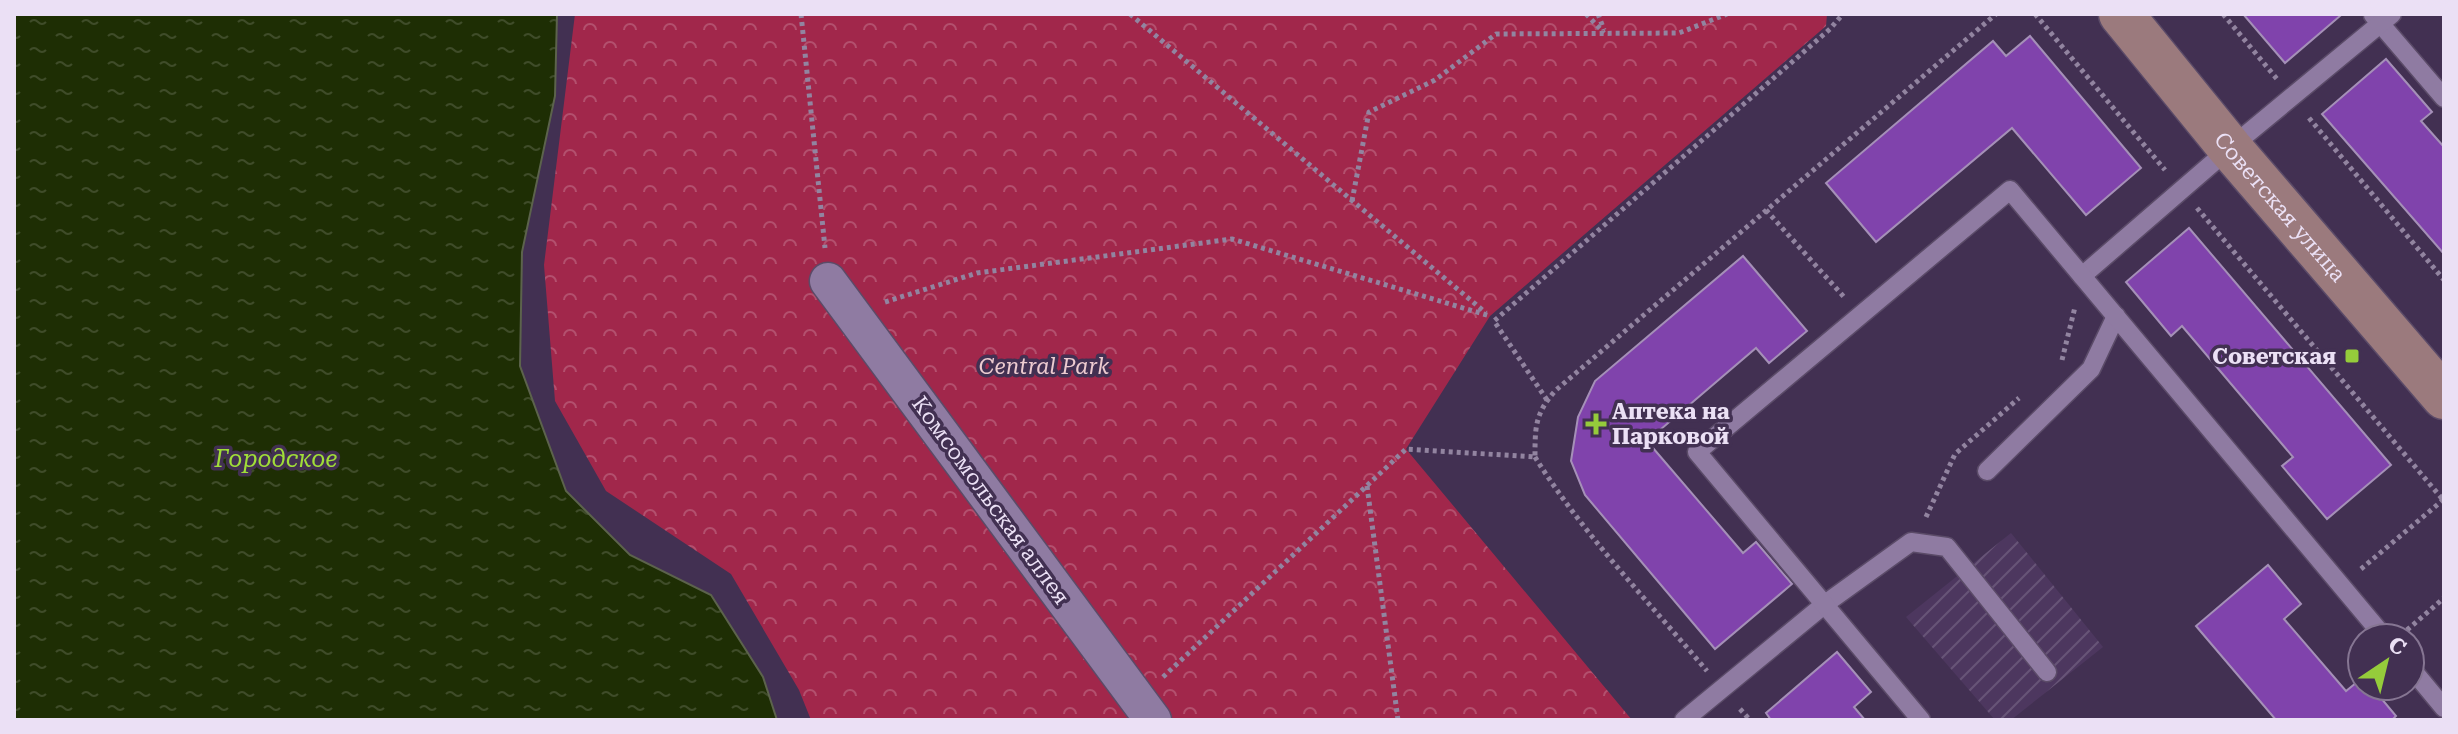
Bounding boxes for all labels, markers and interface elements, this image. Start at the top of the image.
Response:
street label: Советская улица [2209,127,2351,287]
place label: Советская [2212,344,2336,369]
marker: Советская [2343,347,2361,365]
park label: Central Park [979,354,1109,379]
street label: Комсомольская аллея [907,392,1074,609]
place label: Аптека на Парковой [1612,399,1730,449]
marker: Аптека на Парковой [1587,415,1605,433]
water label: Городское [214,445,337,473]
north arrow [2346,622,2426,702]
text: С [2384,631,2411,661]

